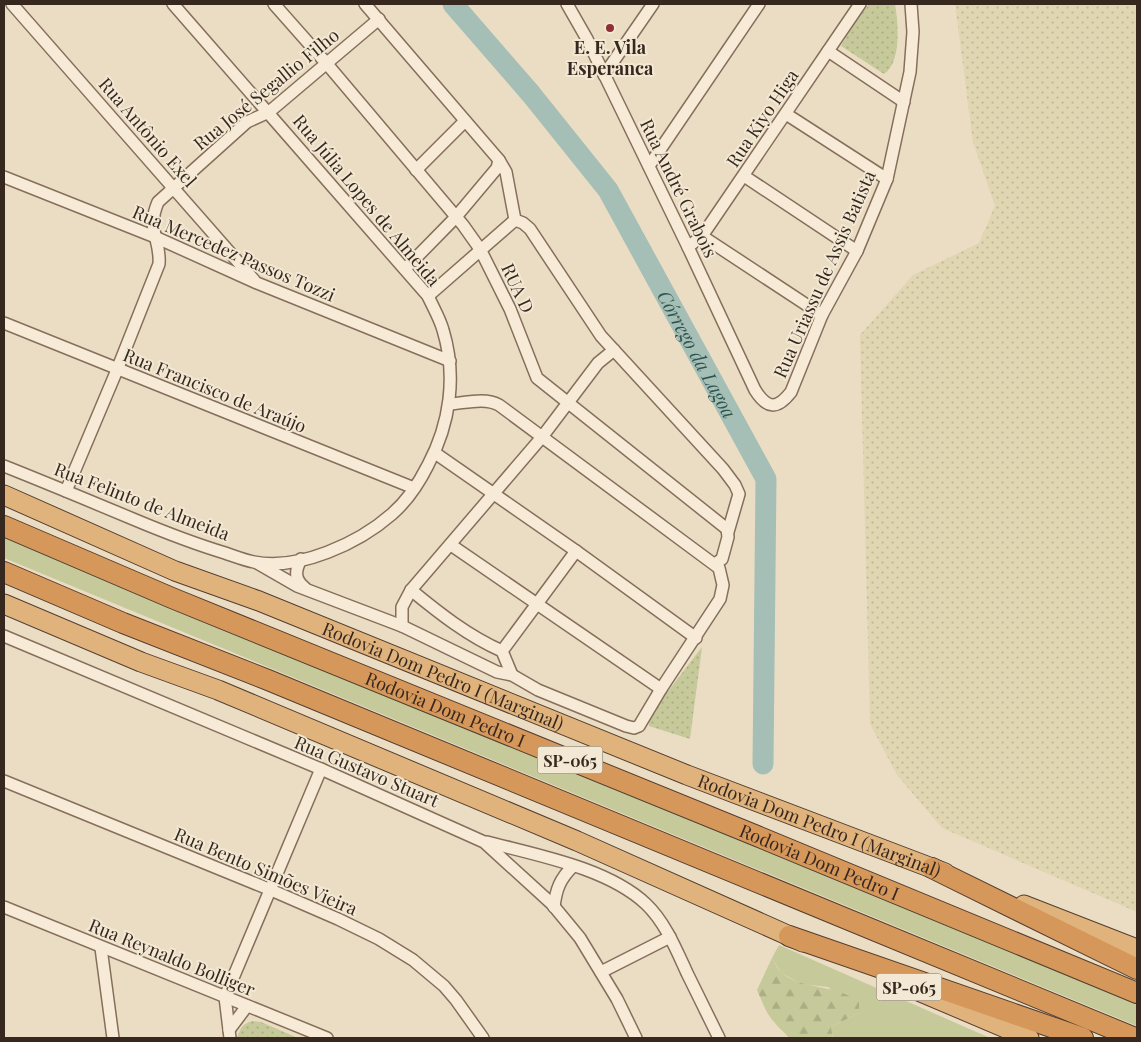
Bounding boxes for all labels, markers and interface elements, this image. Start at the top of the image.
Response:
marker: E. E. Vila Esperanca [604,22,616,34]
street label: Rua José Segallio Filho [188,23,344,155]
place label: E. E. Vila Esperanca [567,35,654,80]
street label: Rua Kiyo Higa [720,64,804,171]
street label: Rua Antônio Exel [94,72,202,192]
street label: Rua Júlia Lopes de Almeida [288,109,446,291]
street label: Rua André Grabois [635,115,723,261]
street label: Rua Uriassu de Assis Batista [767,167,881,381]
street label: Rua Mercedez Passos Tozzi [129,199,339,307]
street label: RUA D [496,259,540,317]
water label: Córrego da Lagoa [652,285,743,423]
street label: Rua Francisco de Araújo [120,342,310,438]
street label: Rua Felinto de Almeida [51,456,233,546]
street label: Rodovia Dom Pedro I (Marginal) [319,618,567,734]
street label: Rodovia Dom Pedro I [362,667,528,751]
street label: Rua Gustavo Stuart [291,730,443,813]
road number: SP-065 [538,746,602,774]
street label: Rodovia Dom Pedro I (Marginal) [695,770,945,882]
street label: Rodovia Dom Pedro I [737,820,903,904]
street label: Rua Bento Simões Vieira [171,822,361,920]
street label: Rua Reynaldo Bolliger [85,913,259,1001]
road number: SP-065 [876,974,942,1000]

